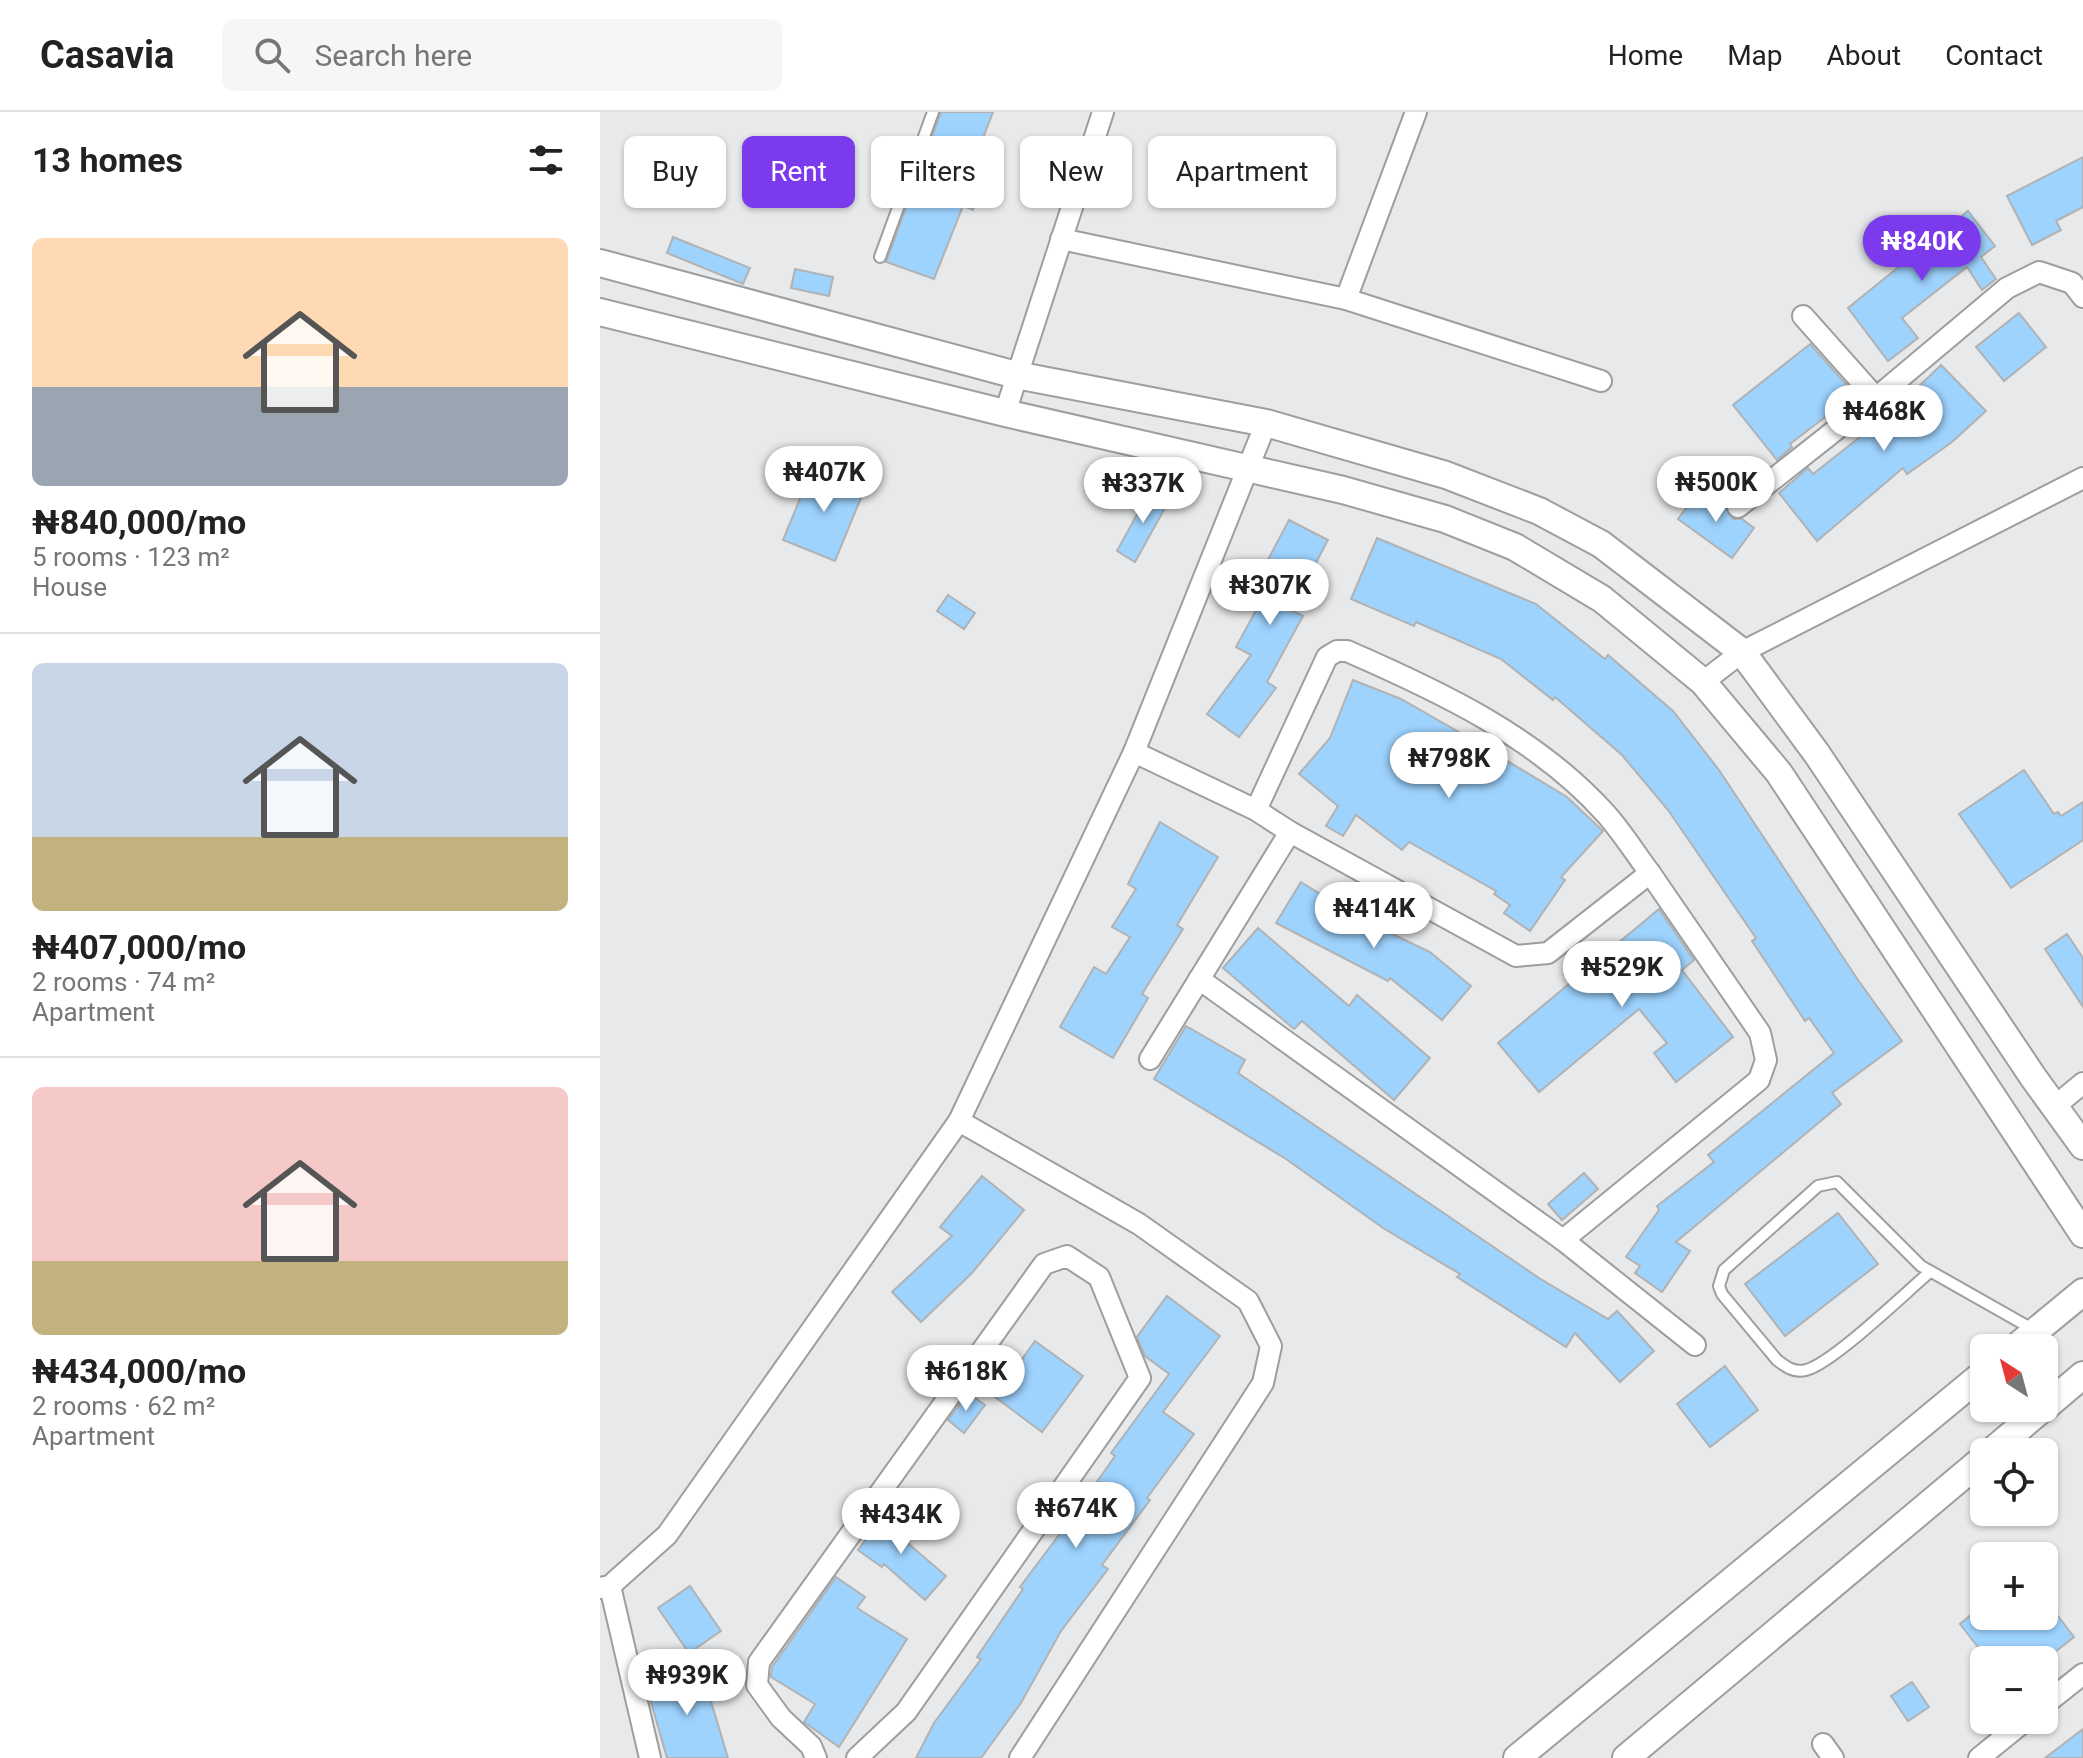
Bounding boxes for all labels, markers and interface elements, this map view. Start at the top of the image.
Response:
search box [222,19,782,91]
text: Casavia [40,33,174,77]
icon: search [250,33,294,77]
text: Search here [314,38,472,73]
text: Home [1608,39,1683,72]
text: Map [1727,39,1783,72]
text: About [1827,39,1901,72]
text: Contact [1945,39,2043,72]
chip: Buy [624,136,726,208]
chip: Rent [742,136,855,208]
chip: Filters [871,136,1004,208]
chip: New [1020,136,1132,208]
chip: Apartment [1148,136,1336,208]
icon: filters [524,138,568,182]
text: 13 homes [32,140,183,180]
pin: ₦840K [1866,215,1978,283]
text: ₦840K [1881,226,1963,256]
icon: home [228,290,372,434]
pin: ₦468K [1828,385,1940,453]
text: ₦468K [1843,396,1925,426]
pin: ₦407K [768,446,880,514]
pin: ₦500K [1660,456,1772,524]
text: ₦407K [783,457,865,487]
pin: ₦337K [1087,457,1199,525]
text: ₦500K [1675,467,1757,497]
text: ₦337K [1102,468,1184,498]
text: ₦840,000/mo [32,502,246,542]
text: 5 rooms · 123 m² [32,542,230,572]
pin: ₦307K [1214,559,1326,627]
text: ₦307K [1229,570,1311,600]
text: House [32,572,107,602]
icon: home [228,715,372,859]
pin: ₦798K [1393,732,1505,800]
text: ₦798K [1408,743,1490,773]
pin: ₦414K [1318,882,1430,950]
text: ₦414K [1333,893,1415,923]
text: ₦407,000/mo [32,927,246,967]
pin: ₦529K [1566,941,1678,1009]
text: ₦529K [1581,952,1663,982]
text: 2 rooms · 74 m² [32,967,215,997]
text: Apartment [32,997,155,1027]
icon: home [228,1139,372,1283]
north arrow [1970,1334,2058,1422]
map controls [1970,1334,2058,1734]
pin: ₦618K [910,1345,1022,1413]
text: ₦434,000/mo [32,1351,246,1391]
text: ₦618K [925,1356,1007,1386]
text: 2 rooms · 62 m² [32,1391,215,1421]
text: Apartment [32,1421,155,1451]
button: locate [1970,1438,2058,1526]
pin: ₦674K [1020,1482,1132,1550]
pin: ₦434K [845,1488,957,1556]
text: ₦674K [1035,1493,1117,1523]
text: ₦434K [860,1499,942,1529]
button: + [1970,1542,2058,1630]
button: − [1970,1646,2058,1734]
pin: ₦939K [631,1649,743,1717]
text: ₦939K [646,1660,728,1690]

